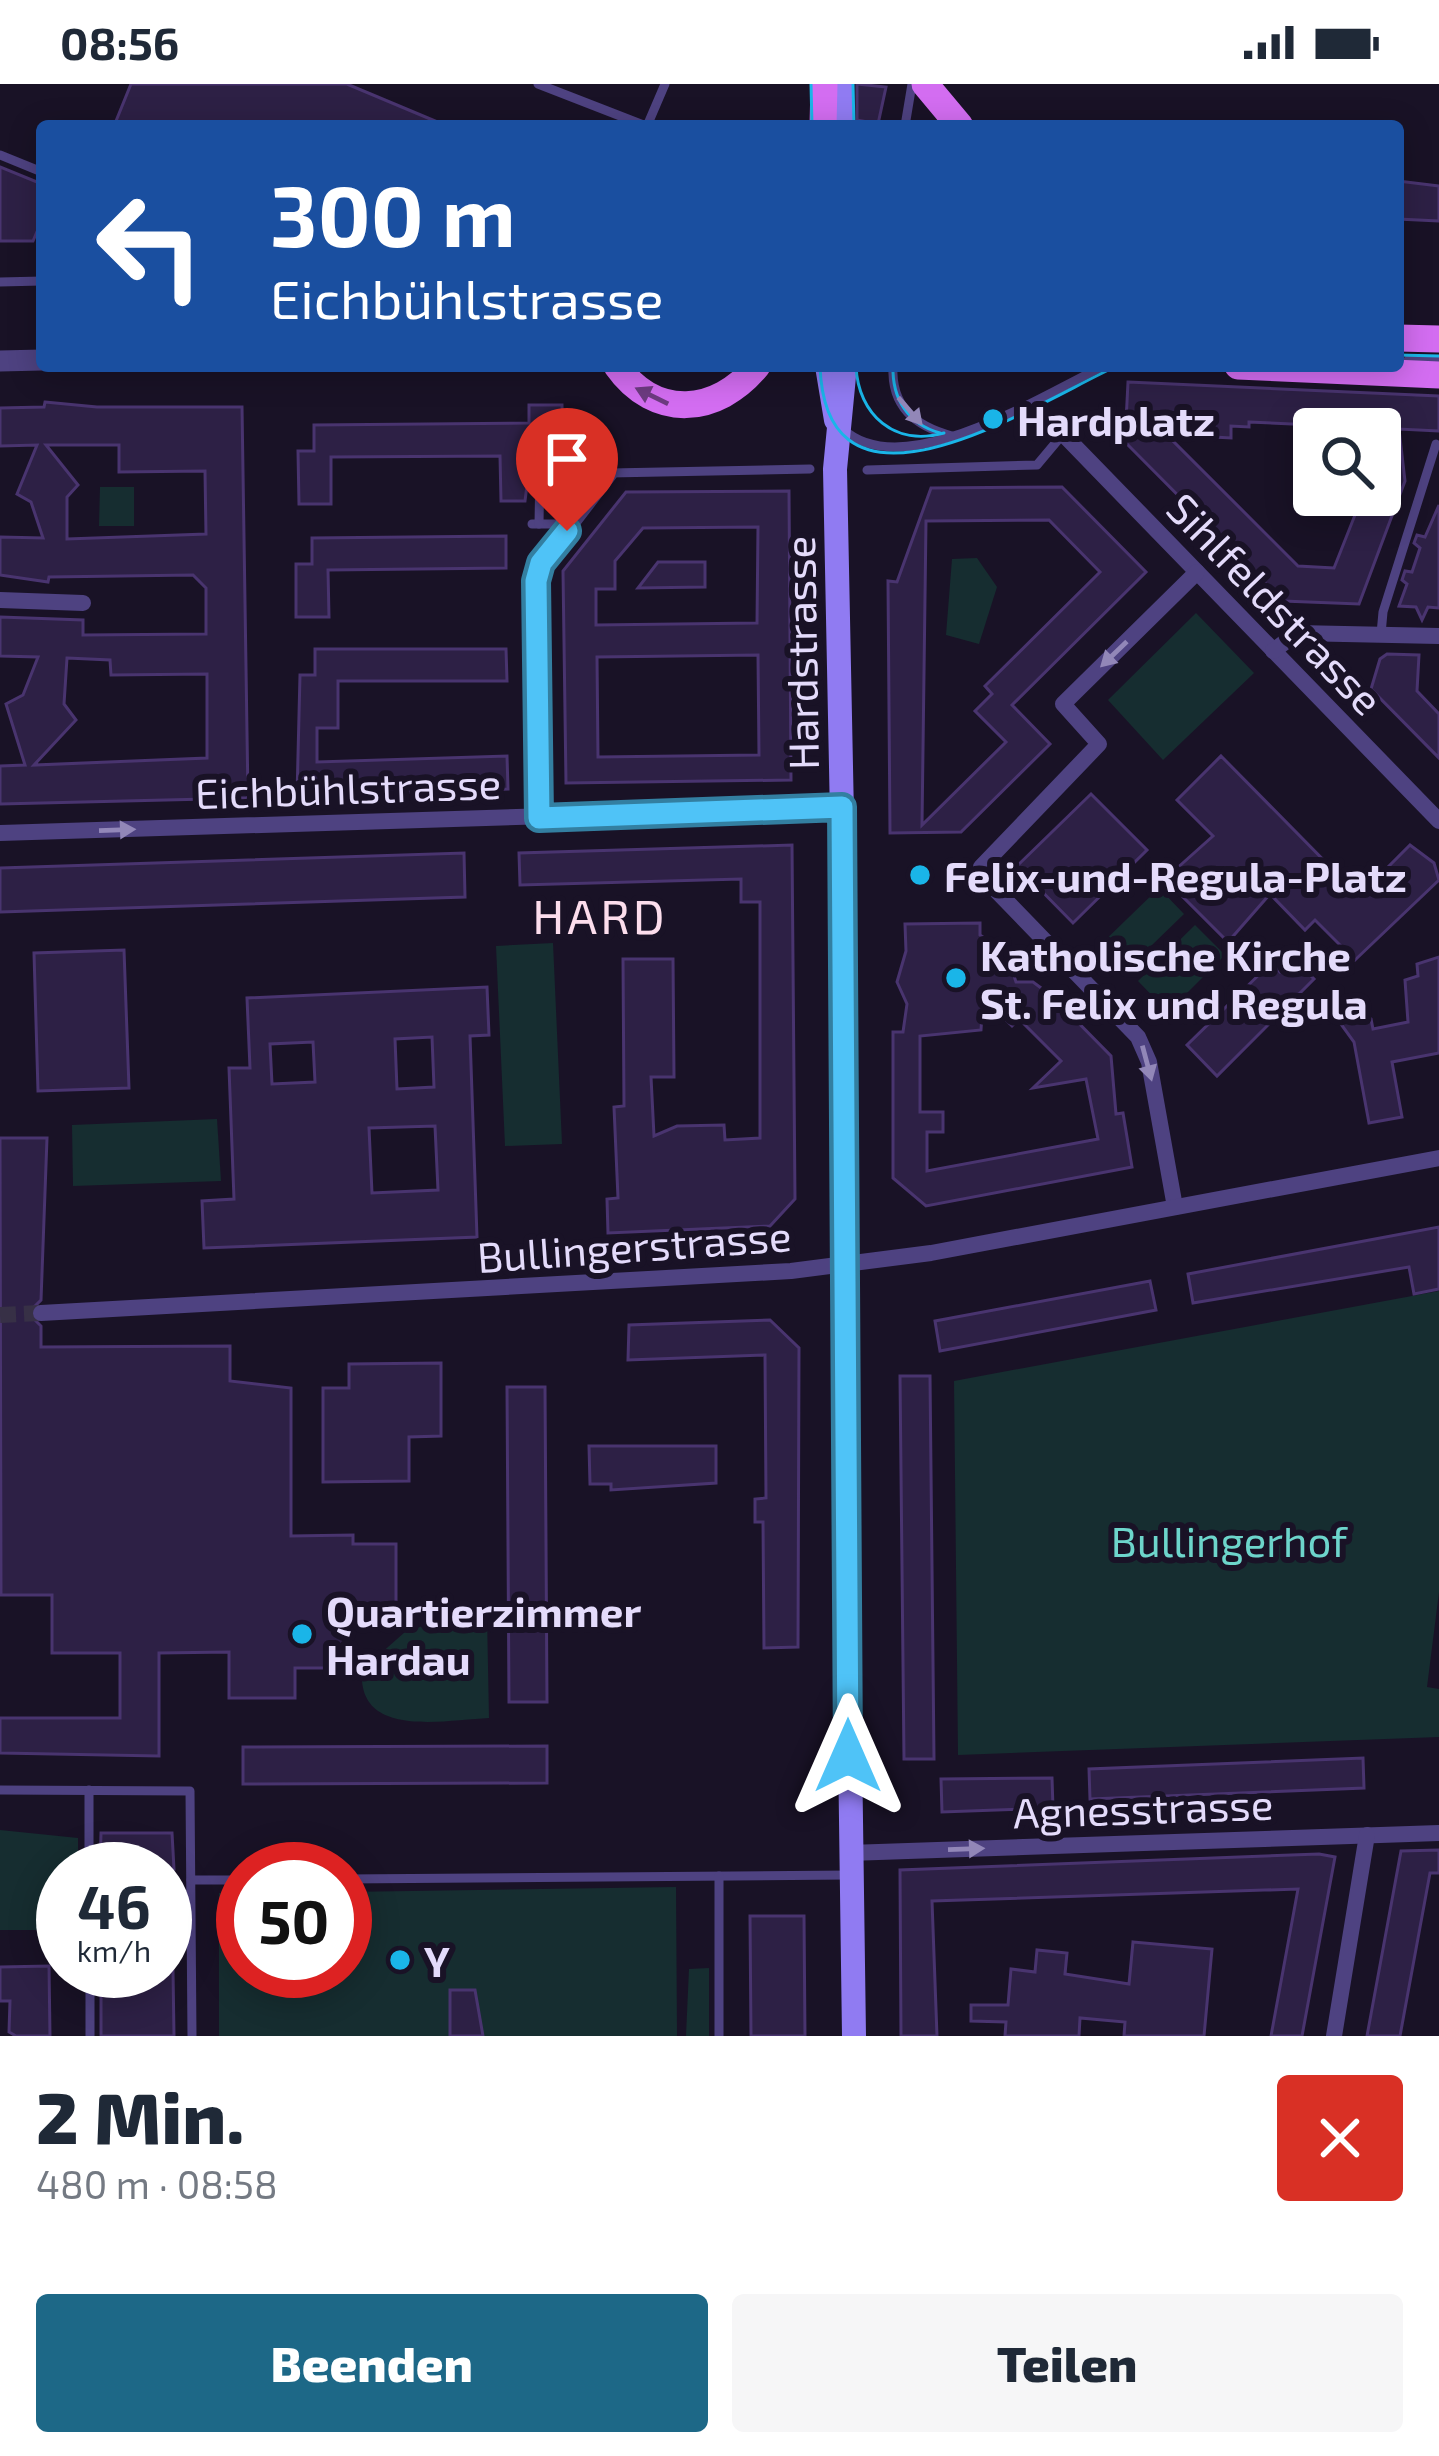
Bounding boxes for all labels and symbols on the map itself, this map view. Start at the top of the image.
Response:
one-way arrow [634,386,669,406]
place label: Hardplatz [1017,394,1215,444]
one-way arrow [896,396,922,426]
marker: Hardplatz [980,406,1006,432]
pin [516,408,618,531]
street label: Sihlfeldstrasse [1158,482,1394,724]
street label: Hardstrasse [773,536,827,770]
one-way arrow [1100,640,1129,668]
street label: Eichbühlstrasse [194,757,502,817]
one-way arrow [99,820,137,839]
place label: Felix-und-Regula-Platz [944,850,1407,900]
marker: Felix-und-Regula-Platz [907,862,933,888]
district label: HARD [532,886,668,944]
place label: Katholische Kirche St. Felix und Regula [980,929,1368,1027]
marker: Katholische Kirche St. Felix und Regula [943,965,969,991]
one-way arrow [1139,1045,1158,1082]
street label: Bullingerstrasse [475,1209,793,1281]
park label: Bullingerhof [1111,1515,1348,1565]
place label: Quartierzimmer Hardau [326,1585,641,1683]
marker: Quartierzimmer Hardau [289,1621,315,1647]
position arrow [785,1693,911,1819]
street label: Agnesstrasse [1012,1777,1274,1837]
one-way arrow [948,1840,986,1859]
speed limit sign: 50 [216,1842,372,1998]
place label: Y [424,1935,450,1985]
marker: Y [387,1947,413,1973]

